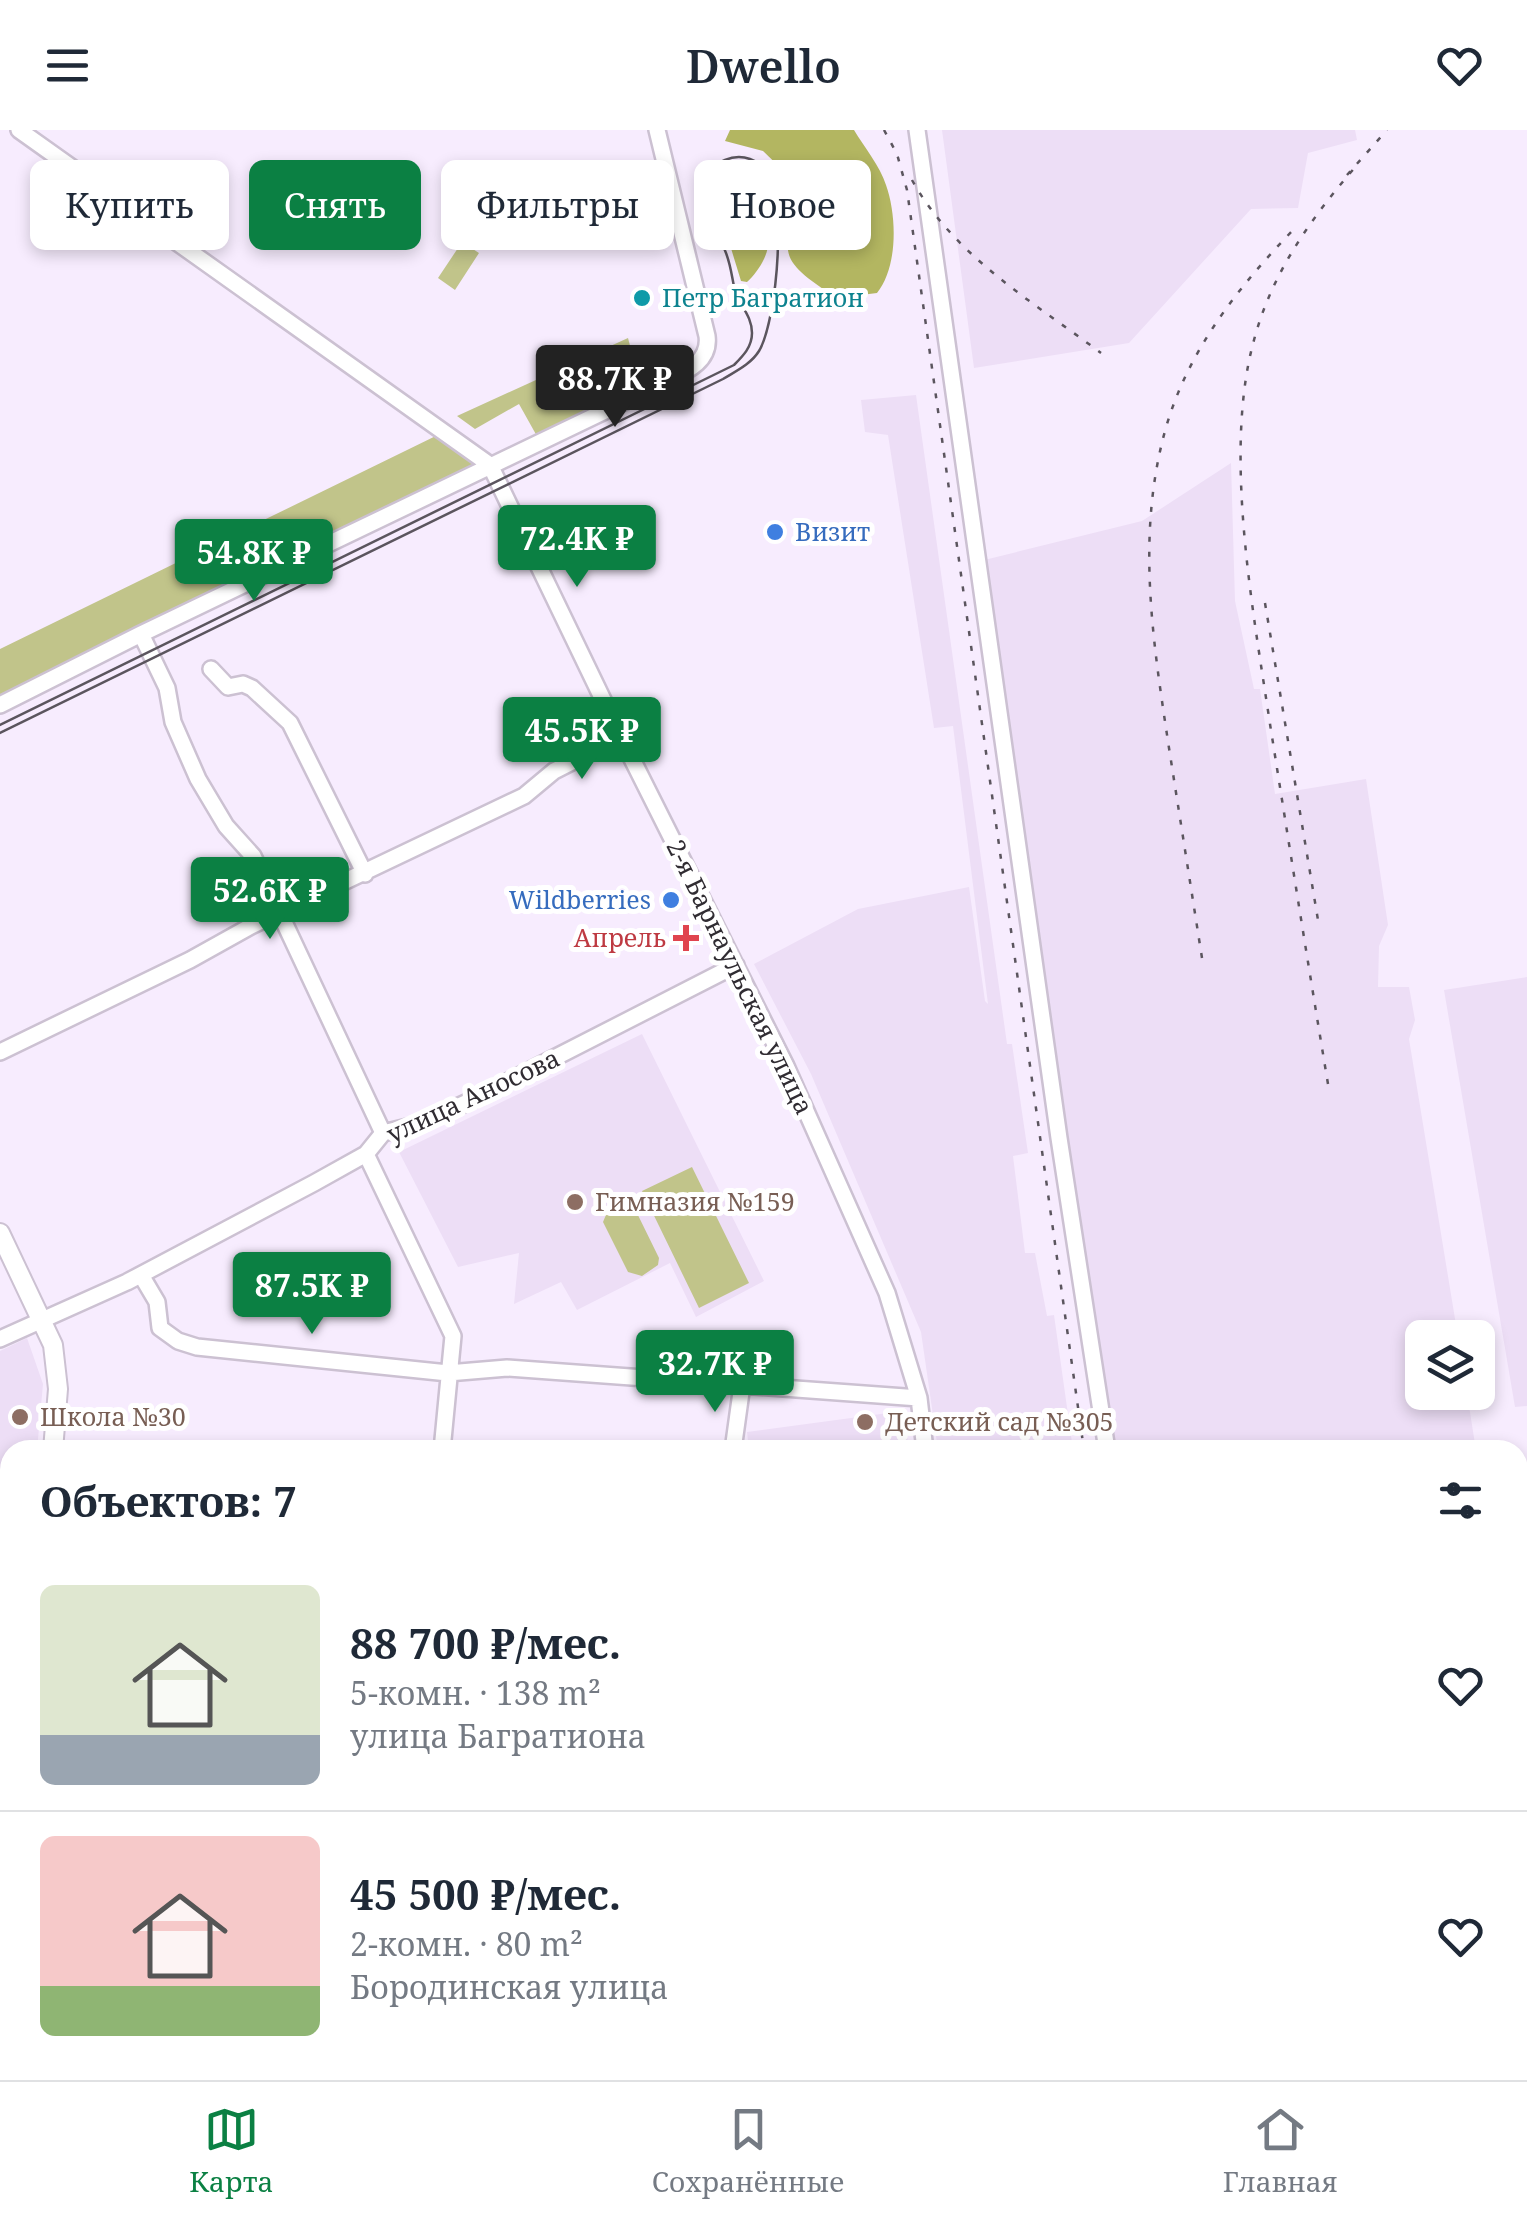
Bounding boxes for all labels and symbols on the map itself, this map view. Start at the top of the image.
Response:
place label: Петр Багратион [662,280,864,314]
marker: Петр Багратион [631,287,653,309]
pin: 88.7K ₽ [523,345,707,430]
pin: 72.4K ₽ [485,505,669,590]
place label: Визит [795,514,870,548]
pin: 54.8K ₽ [162,519,346,604]
marker: Визит [764,521,786,543]
pin: 45.5K ₽ [490,697,674,782]
street label: 2-я Барнаульская улица [659,834,822,1120]
pin: 52.6K ₽ [178,857,362,942]
place label: Wildberries [509,882,651,916]
marker: Wildberries [660,889,682,911]
place label: Апрель [574,920,666,954]
marker: Апрель [675,927,697,949]
street label: улица Аносова [380,1040,565,1150]
place label: Гимназия №159 [595,1184,795,1218]
marker: Гимназия №159 [564,1191,586,1213]
pin: 87.5K ₽ [220,1252,404,1337]
pin: 32.7K ₽ [623,1330,807,1415]
place label: Школа №30 [40,1399,186,1433]
place label: Детский сад №305 [885,1404,1114,1438]
marker: Школа №30 [9,1406,31,1428]
marker: Детский сад №305 [854,1411,876,1433]

